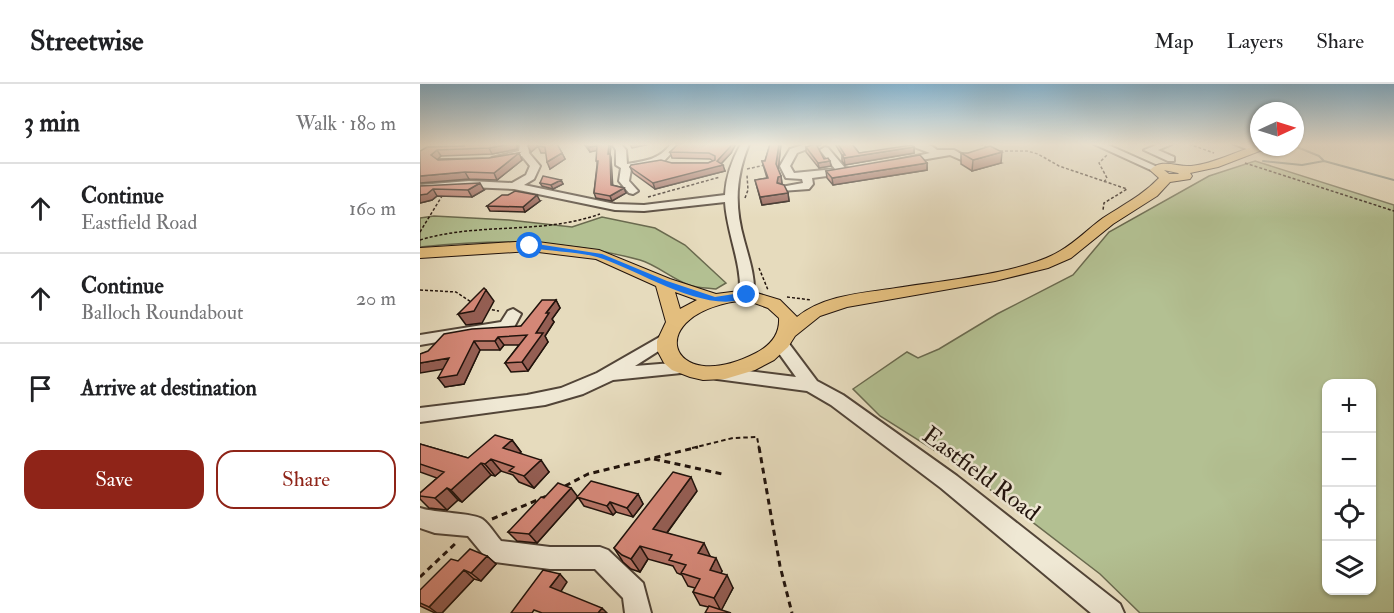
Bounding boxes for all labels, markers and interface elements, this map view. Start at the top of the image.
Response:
text: Streetwise [30,24,144,59]
text: Map [1154,28,1194,55]
text: Layers [1227,28,1283,55]
text: Share [1316,28,1364,55]
north arrow [1250,102,1304,156]
text: 3 min [24,107,80,139]
text: Walk · 180 m [296,111,396,136]
text: Continue [81,182,164,210]
icon: ahead [24,192,57,225]
text: 160 m [349,196,396,221]
text: Eastfield Road [81,210,197,235]
route start [516,232,542,258]
text: Continue [81,272,164,300]
route end [733,281,759,307]
icon: ahead [24,282,57,315]
text: 20 m [356,286,396,311]
text: Balloch Roundabout [81,300,244,325]
icon: arrive [24,372,57,405]
text: Arrive at destination [81,374,257,402]
map controls [1322,379,1376,595]
button: + [1322,379,1376,433]
street label: Eastfield Road [916,420,1046,528]
button: − [1322,433,1376,487]
button: Save [24,450,204,509]
button: Share [216,450,396,509]
button: locate [1322,487,1376,541]
button: layers [1322,541,1376,595]

